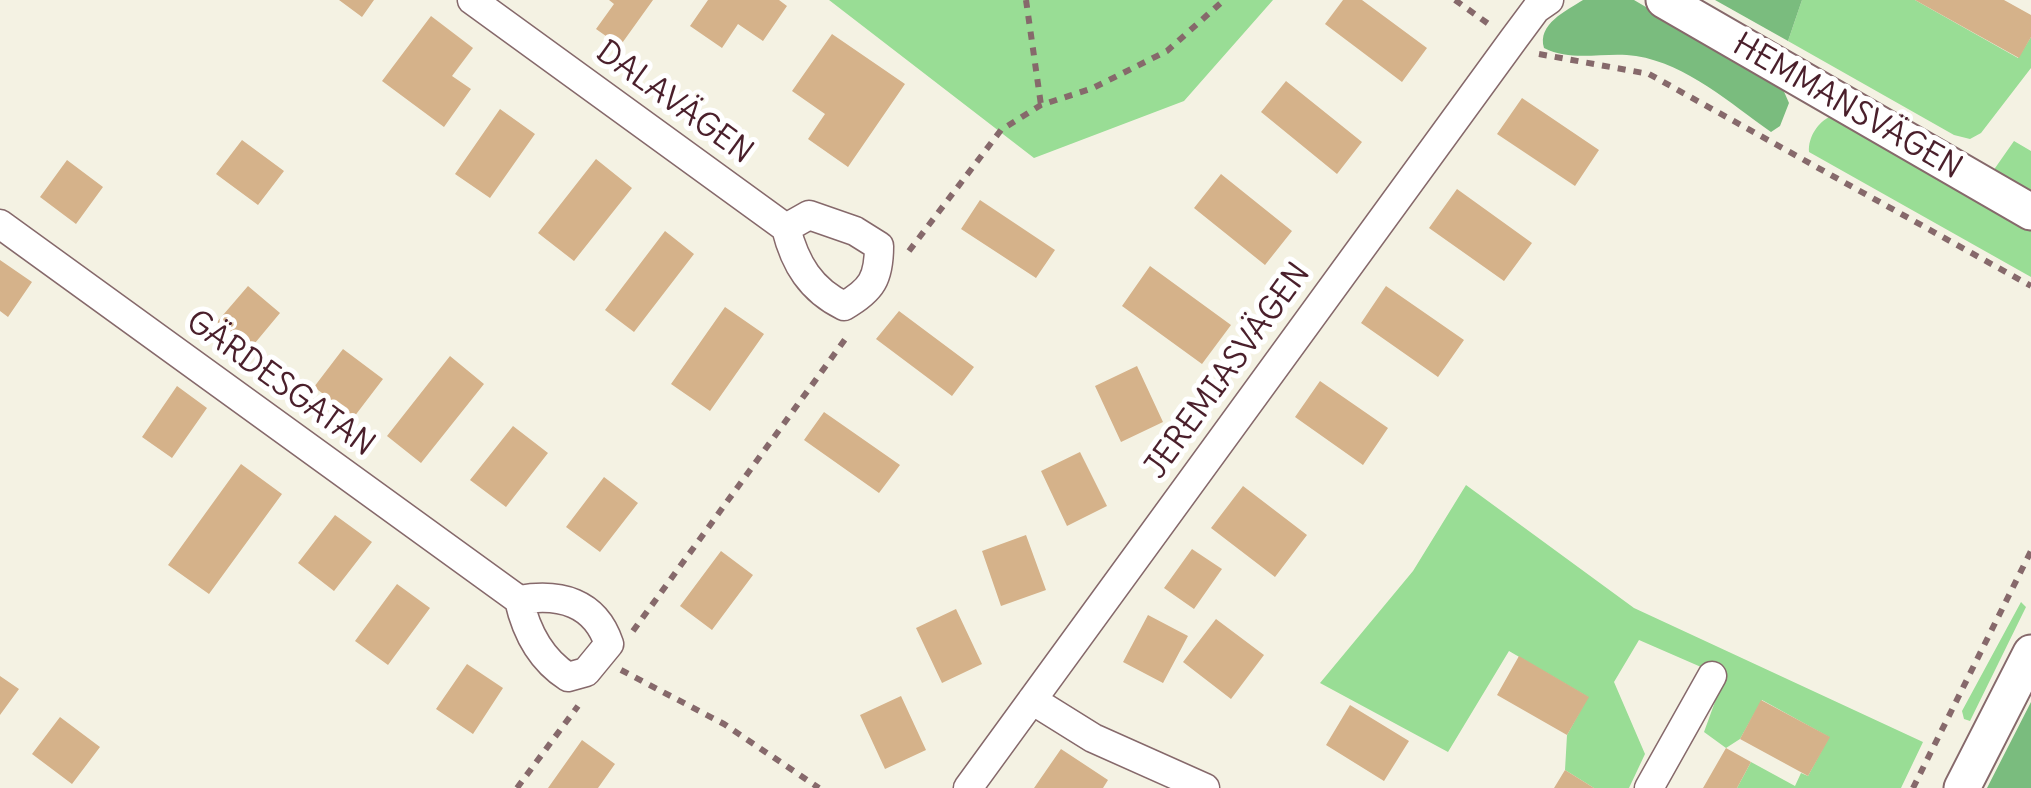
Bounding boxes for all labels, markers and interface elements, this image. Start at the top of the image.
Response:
street label: HEMMANSVÄGEN [1726,26,1968,188]
street label: DALAVÄGEN [588,33,760,173]
street label: JEREMIASVÄGEN [1137,256,1319,486]
street label: GÄRDESGATAN [178,303,382,465]

